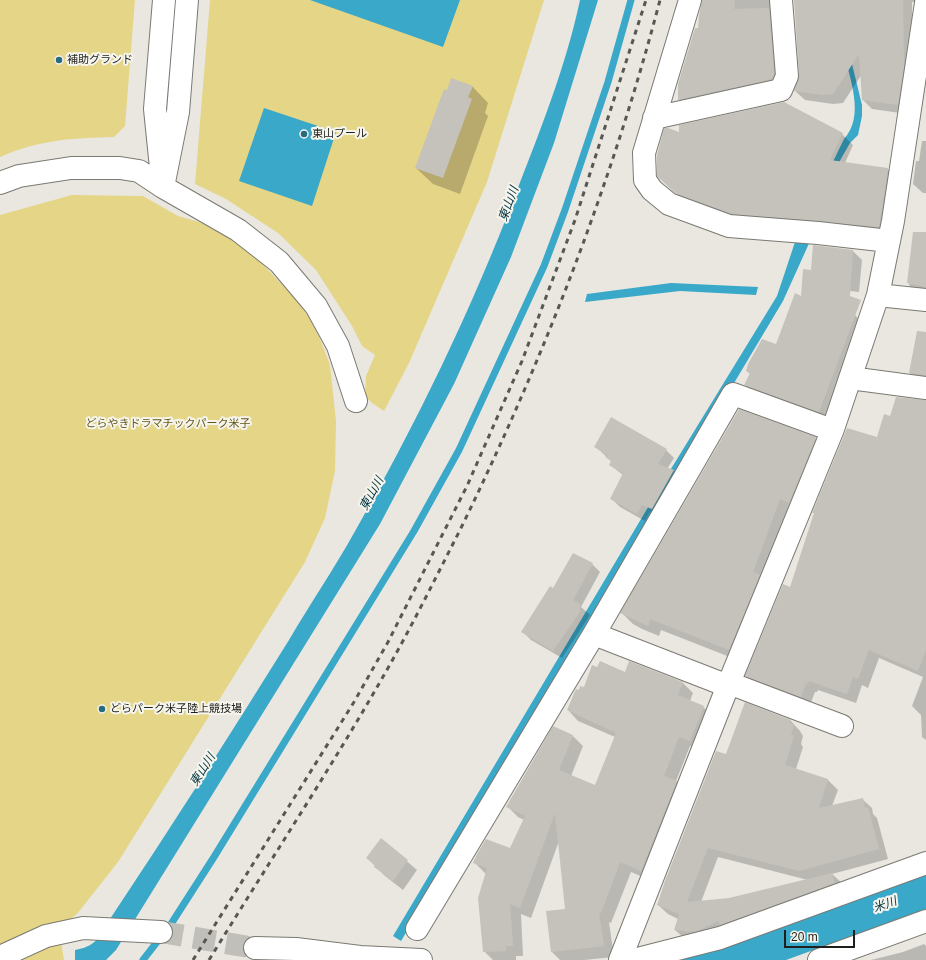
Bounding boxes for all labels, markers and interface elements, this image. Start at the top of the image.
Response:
place label: 補助グランド [67,53,133,67]
marker: 補助グランド [54,55,64,65]
place label: 東山プール [312,127,367,141]
marker: 東山プール [299,129,309,139]
water label: 東山川 [496,185,522,223]
park label: どらやきドラマチックパーク米子 [86,417,250,431]
water label: 東山川 [357,475,387,513]
place label: どらパーク米子陸上競技場 [110,702,242,716]
marker: どらパーク米子陸上競技場 [97,704,107,714]
water label: 東山川 [187,751,219,789]
water label: 米川 [871,894,899,916]
scale bar [786,922,857,948]
text: 20 m [791,930,818,944]

